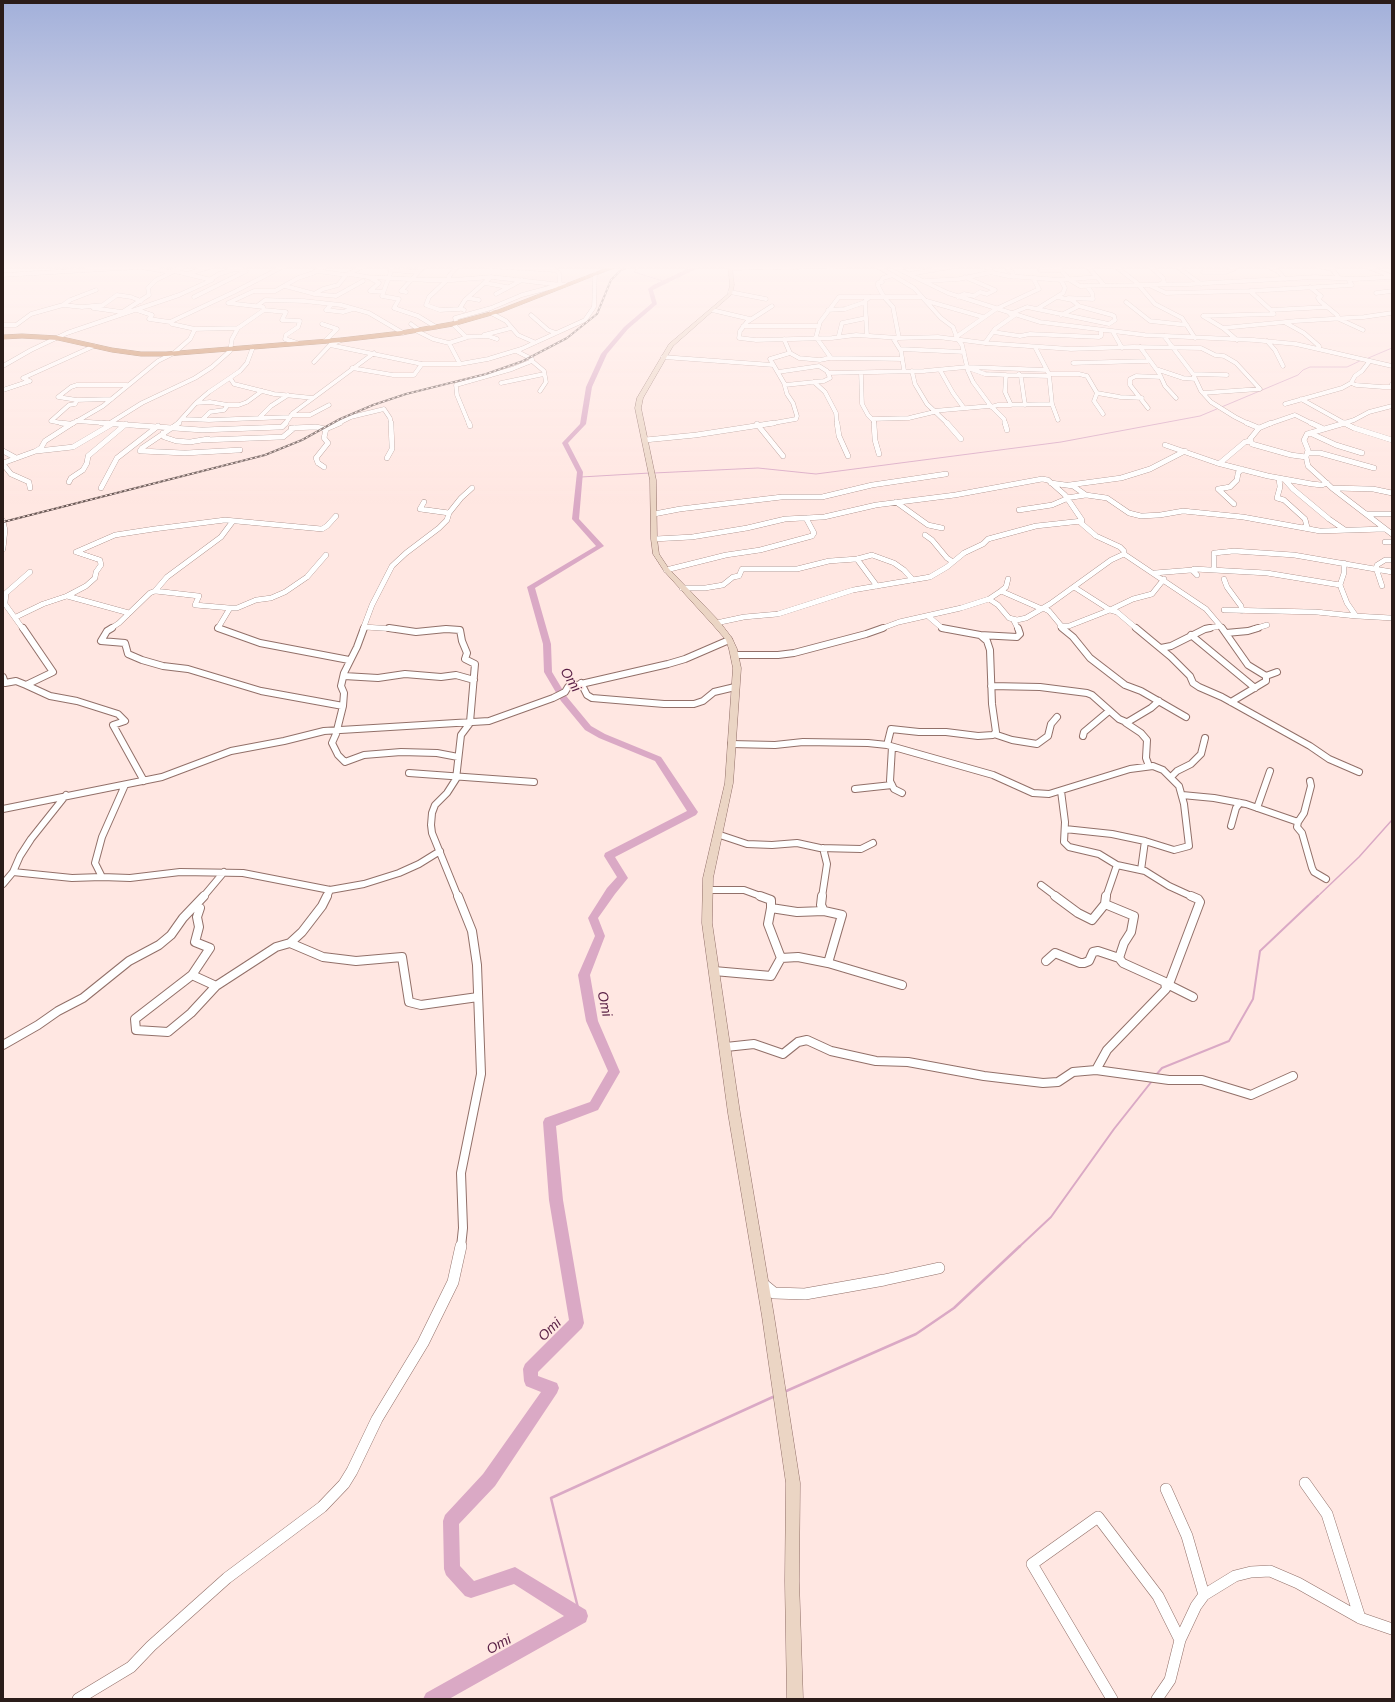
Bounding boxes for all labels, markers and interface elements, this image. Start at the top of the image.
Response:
water label: Omi [556,665,584,695]
water label: Omi [593,990,615,1018]
water label: Omi [535,1315,565,1345]
water label: Omi [484,1631,514,1659]

